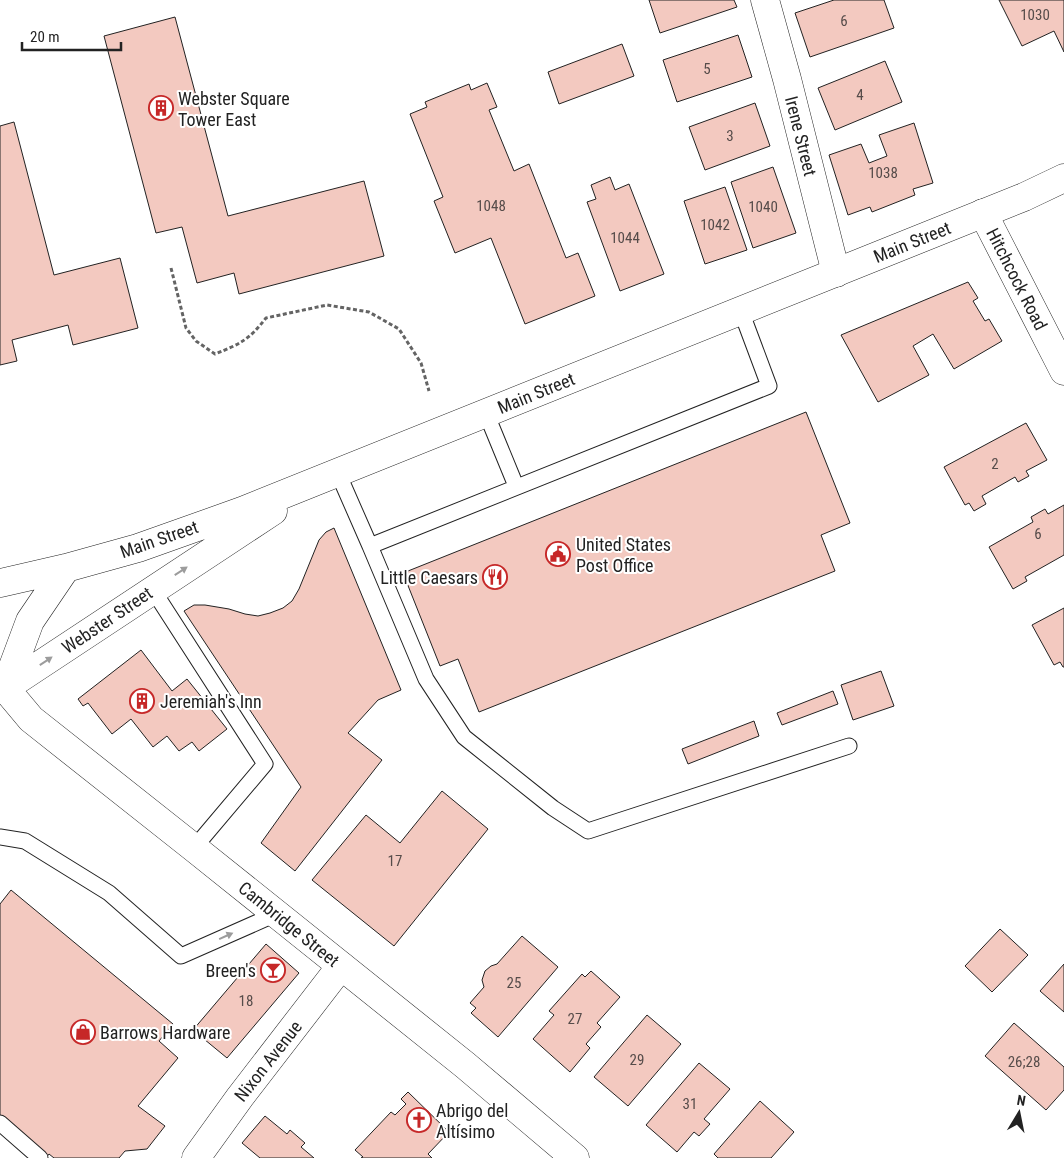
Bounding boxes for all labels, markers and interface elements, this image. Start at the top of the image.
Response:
house number: 1030 [1020,6,1050,24]
house number: 6 [840,12,848,30]
scale bar [22,20,121,52]
text: 20 m [30,28,60,46]
house number: 5 [703,60,711,78]
house number: 4 [856,86,864,104]
place label: Webster Square Tower East [178,88,290,130]
street label: Irene Street [781,94,821,178]
building icon: Webster Square Tower East [148,95,174,121]
house number: 3 [726,127,734,145]
house number: 1038 [868,164,898,182]
house number: 1048 [476,197,506,215]
house number: 1040 [748,198,778,216]
house number: 1042 [700,216,730,234]
street label: Main Street [870,217,954,267]
street label: Hitchcock Road [982,224,1052,334]
house number: 1044 [610,229,640,247]
street label: Main Street [494,368,578,418]
house number: 2 [991,455,999,473]
street label: Main Street [117,516,201,562]
house number: 6 [1034,525,1042,543]
place label: United States Post Office [576,534,671,576]
public building icon: United States Post Office [545,541,571,567]
restaurant icon: Little Caesars [482,564,508,590]
one-way arrow [174,566,188,576]
place label: Little Caesars [380,567,478,588]
street label: Webster Street [58,582,156,658]
one-way arrow [39,656,52,666]
building icon: Jeremiah's Inn [129,688,155,714]
place label: Jeremiah's Inn [160,691,262,712]
house number: 17 [388,852,402,870]
street label: Cambridge Street [234,877,344,971]
one-way arrow [219,932,233,940]
bar icon: Breen's [260,957,286,983]
place label: Breen's [206,960,256,981]
house number: 25 [507,974,521,992]
house number: 18 [239,992,253,1010]
house number: 27 [568,1010,582,1028]
street label: Nixon Avenue [230,1016,306,1106]
shop icon: Barrows Hardware [70,1019,96,1045]
place label: Barrows Hardware [100,1022,230,1043]
house number: 29 [630,1051,644,1069]
house number: 26;28 [1008,1053,1040,1071]
north arrow [994,1088,1044,1138]
text: N [1016,1092,1027,1109]
house number: 31 [683,1095,697,1113]
place label: Abrigo del Altísimo [436,1100,508,1142]
church icon: Abrigo del Altísimo [406,1107,432,1133]

